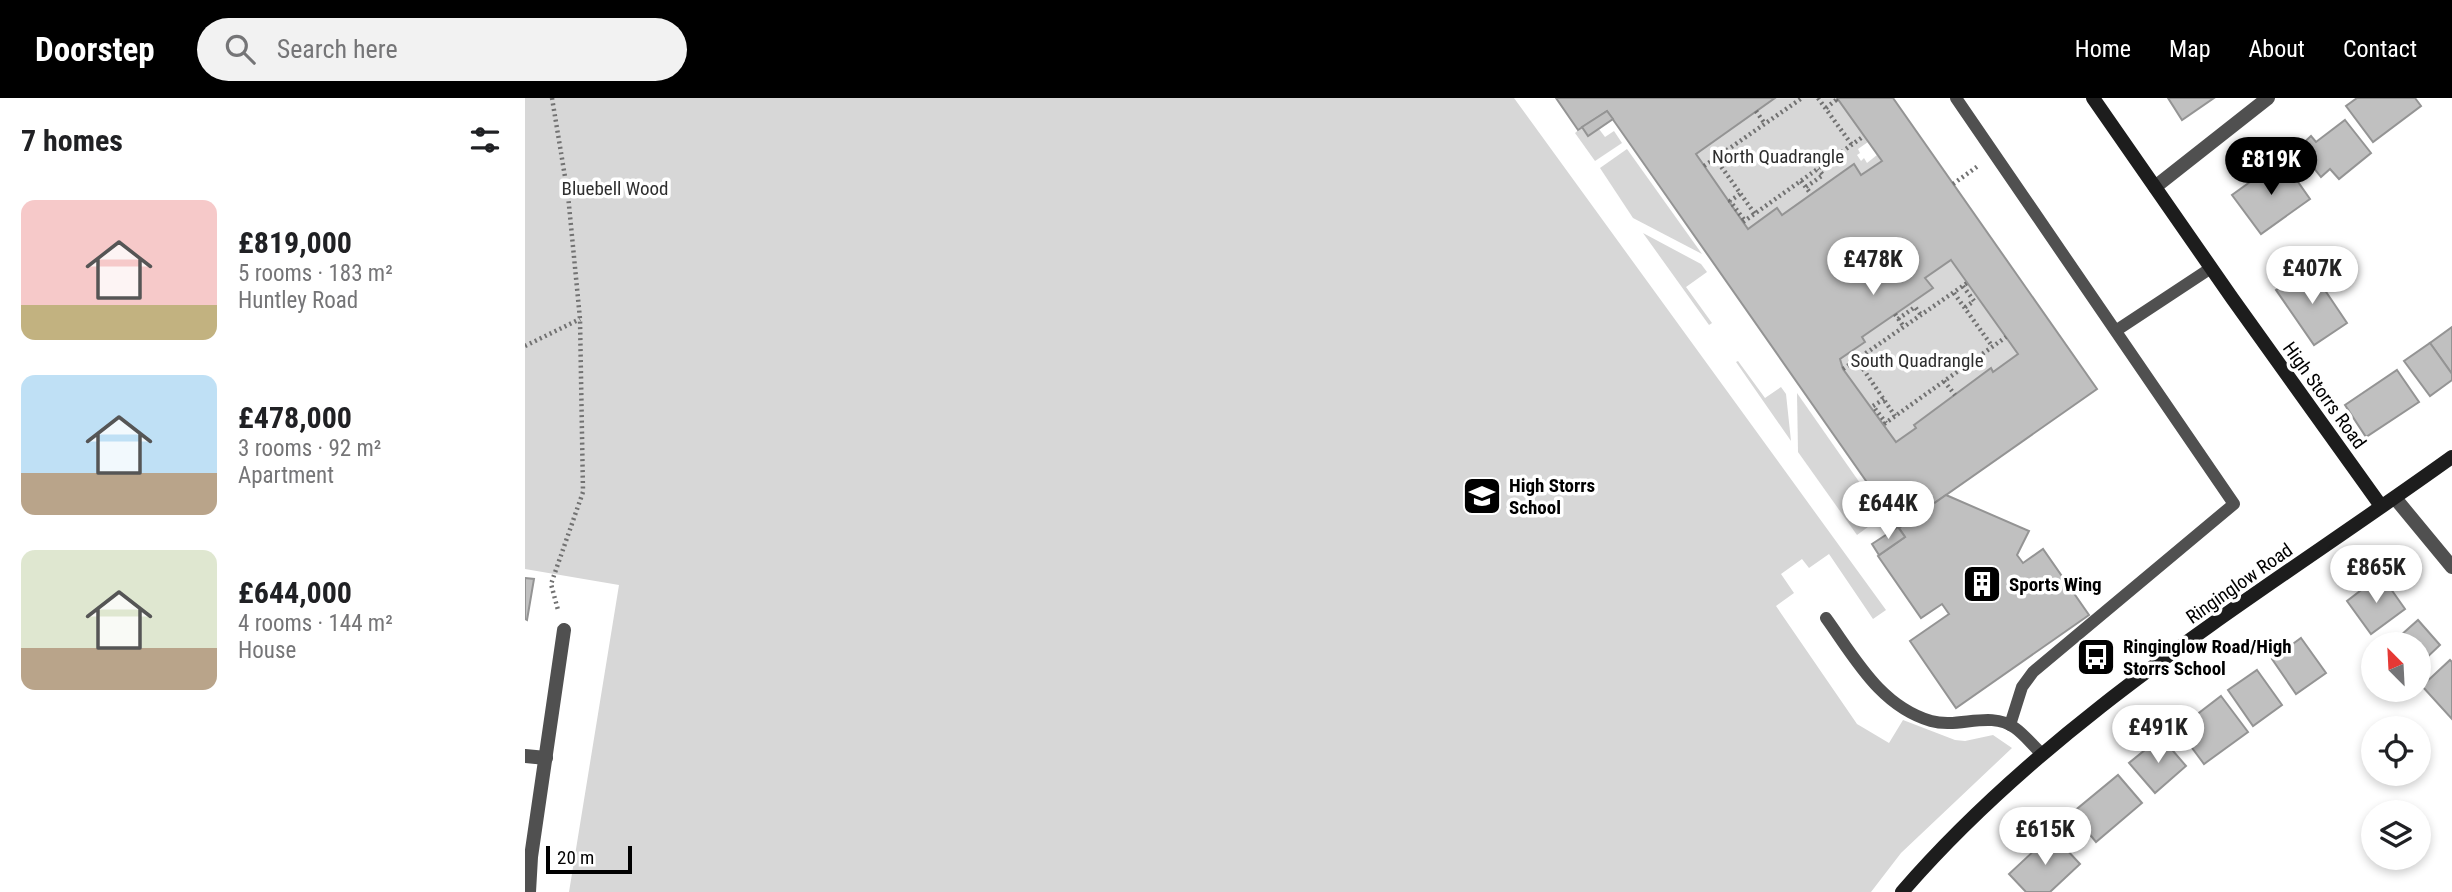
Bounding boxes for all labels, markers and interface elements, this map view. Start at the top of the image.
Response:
search box [197,18,687,81]
text: Doorstep [35,30,155,69]
icon: search [221,30,259,68]
text: Search here [277,34,398,64]
text: Home [2075,35,2131,63]
text: Map [2169,35,2211,63]
text: About [2249,35,2305,63]
text: Contact [2343,35,2417,63]
icon: filters [466,121,504,159]
text: 7 homes [21,123,123,158]
pin: £819K [2222,138,2320,197]
park label: North Quadrangle [1712,145,1844,168]
text: £819K [2241,146,2301,173]
park label: Bluebell Wood [562,177,668,200]
text: £819,000 [238,225,352,260]
icon: home [77,228,161,312]
pin: £478K [1824,238,1922,297]
text: £478K [1843,246,1903,273]
pin: £407K [2263,246,2361,306]
text: £407K [2282,255,2342,282]
text: 5 rooms · 183 m² [238,260,393,287]
text: Huntley Road [238,287,358,314]
street label: High Storrs Road [2278,337,2371,453]
park label: South Quadrangle [1850,349,1984,372]
text: £478,000 [238,400,352,435]
icon: home [77,403,161,487]
text: 3 rooms · 92 m² [238,435,381,462]
text: Apartment [238,462,334,489]
place label: High Storrs School [1509,474,1595,519]
school or university icon: High Storrs School [1461,475,1503,517]
pin: £644K [1839,482,1937,541]
text: £644K [1858,490,1918,517]
street label: Ringinglow Road [2182,538,2297,629]
pin: £865K [2327,546,2425,605]
text: £865K [2346,554,2406,581]
building icon: Sports Wing [1961,563,2003,605]
place label: Sports Wing [2009,573,2102,596]
text: £644,000 [238,575,352,610]
icon: home [77,578,161,662]
text: 4 rooms · 144 m² [238,610,393,637]
north arrow [2361,632,2431,702]
map controls [2361,632,2431,870]
place label: Ringinglow Road/High Storrs School [2123,635,2292,680]
bus stop icon: Ringinglow Road/High Storrs School [2075,636,2117,678]
text: House [238,637,296,664]
pin: £491K [2109,706,2207,765]
text: £491K [2128,714,2188,741]
button: locate [2361,716,2431,786]
button: layers [2361,800,2431,870]
pin: £615K [1996,808,2094,867]
text: £615K [2015,816,2075,843]
scale bar [546,843,632,875]
text: 20 m [557,846,594,869]

